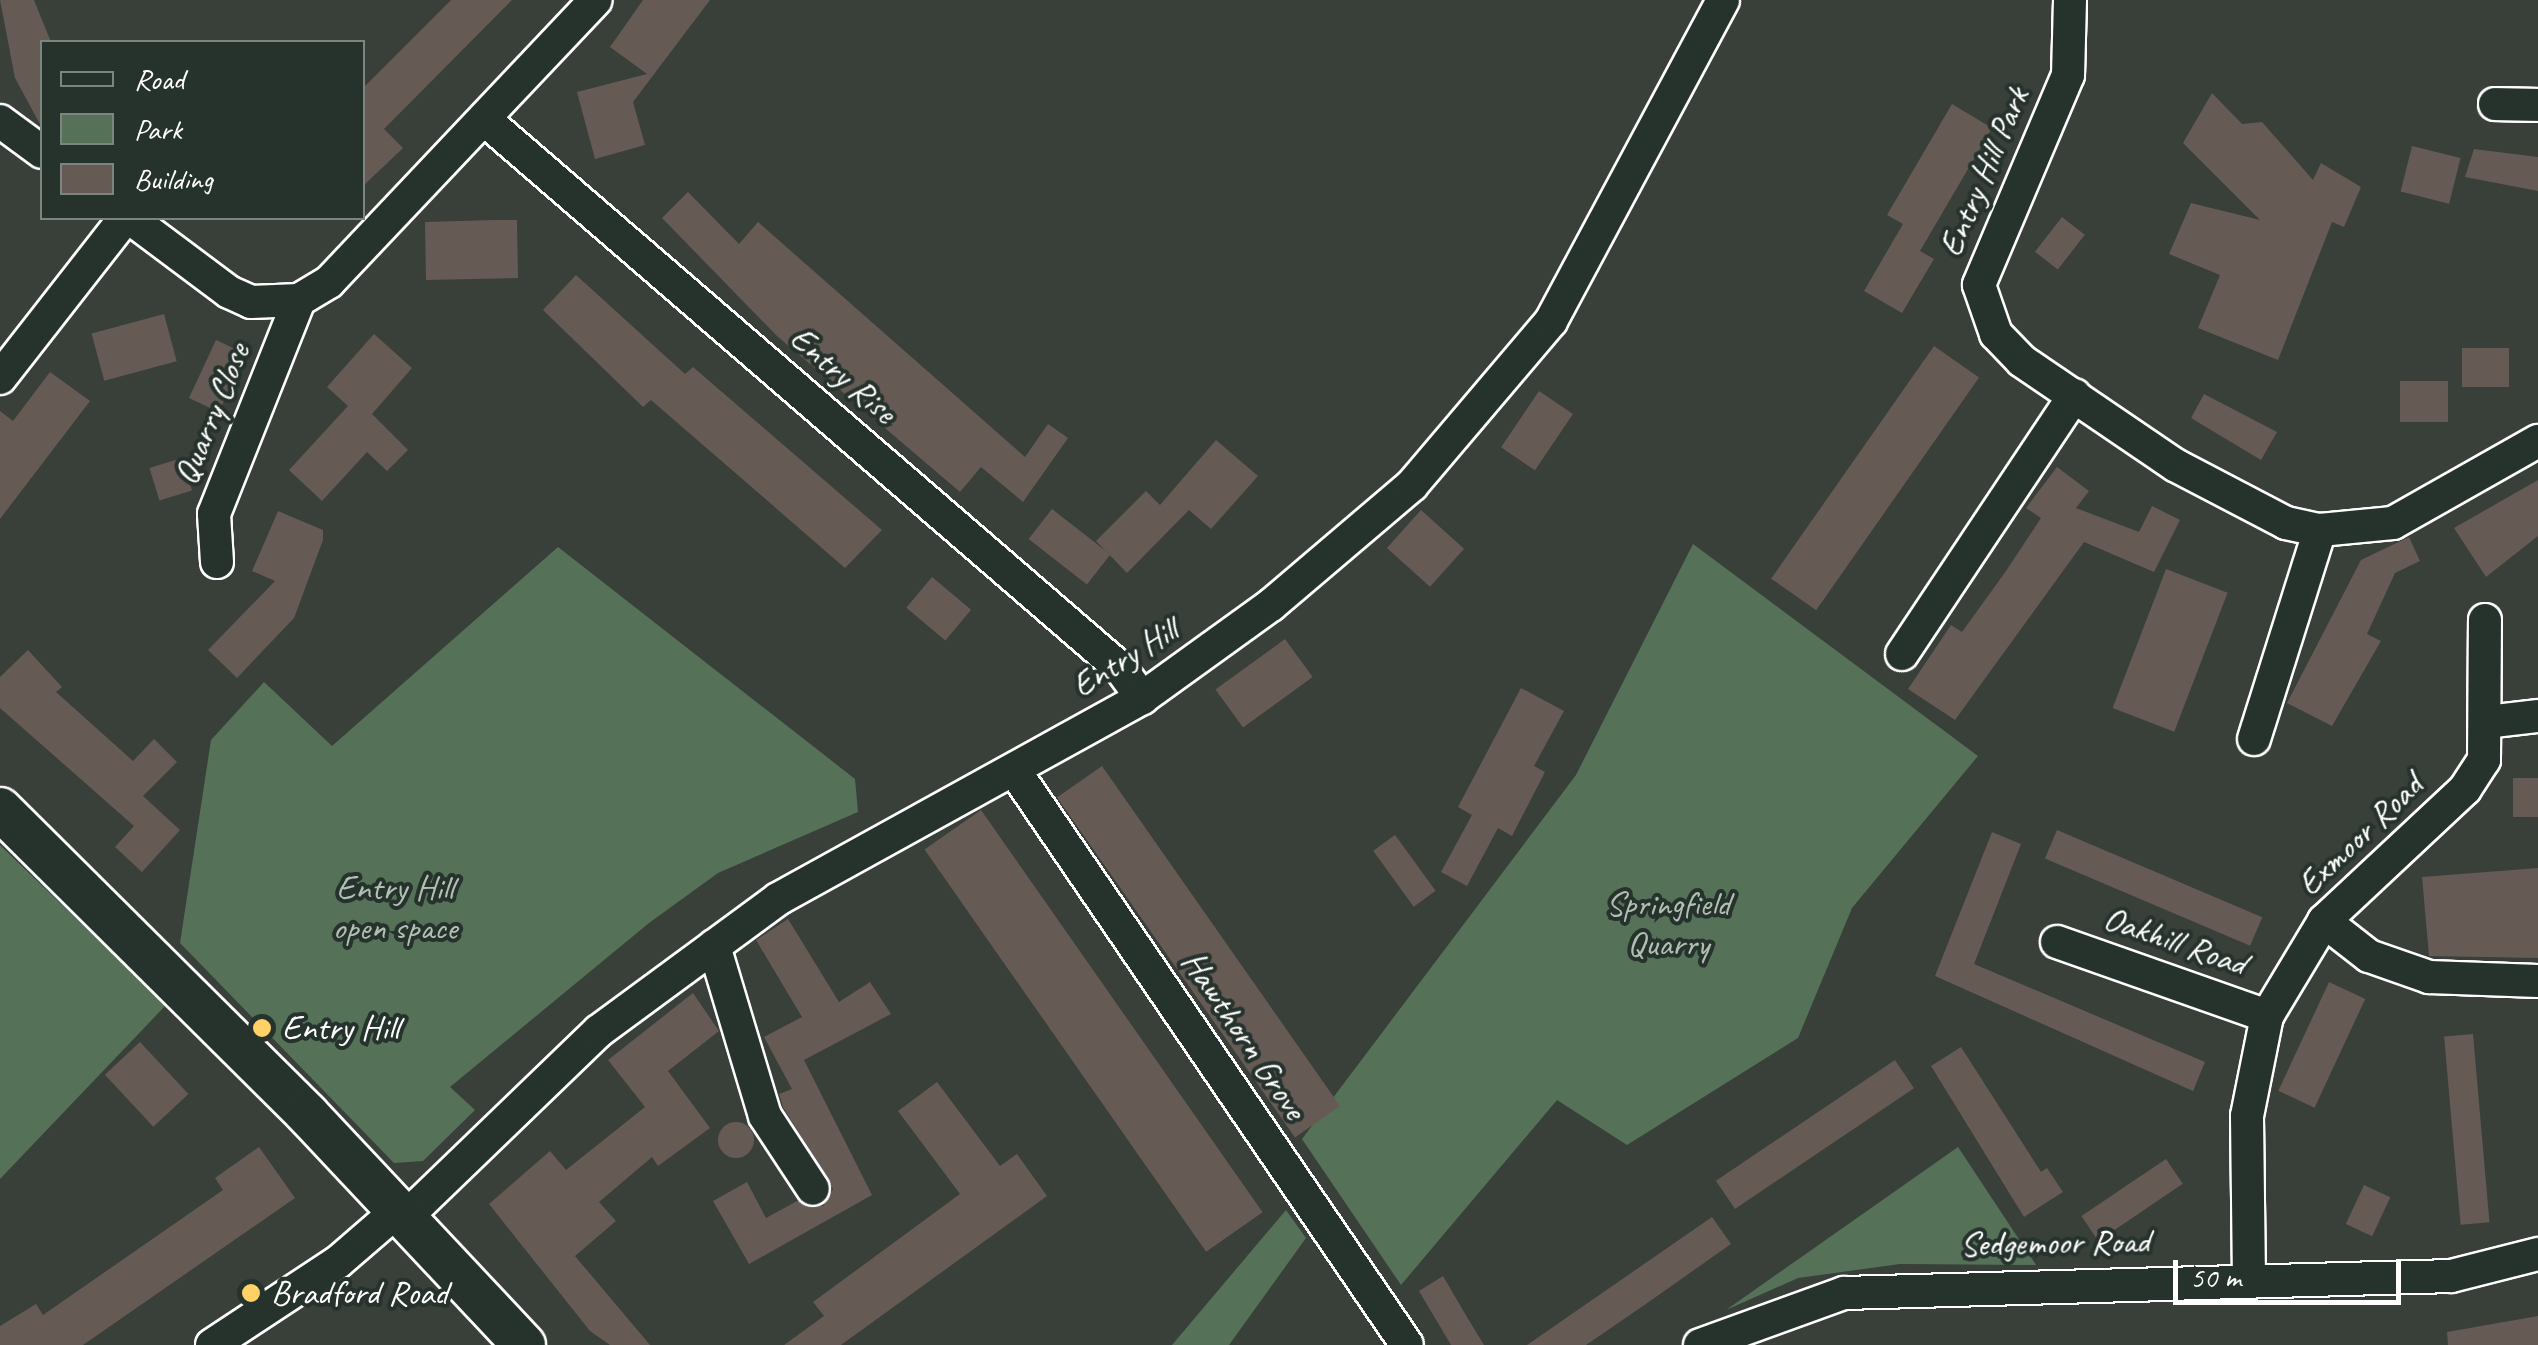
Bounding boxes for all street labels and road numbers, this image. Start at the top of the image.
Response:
street label: Entry Hill Park [1929,80,2039,264]
street label: Entry Rise [781,317,905,433]
street label: Quarry Close [165,337,259,491]
street label: Entry Hill [1064,609,1186,707]
street label: Exmoor Road [2289,765,2431,905]
street label: Oakhill Road [2099,897,2251,985]
street label: Hawthorn Grove [1172,943,1316,1127]
street label: Sedgemoor Road [1960,1220,2150,1266]

